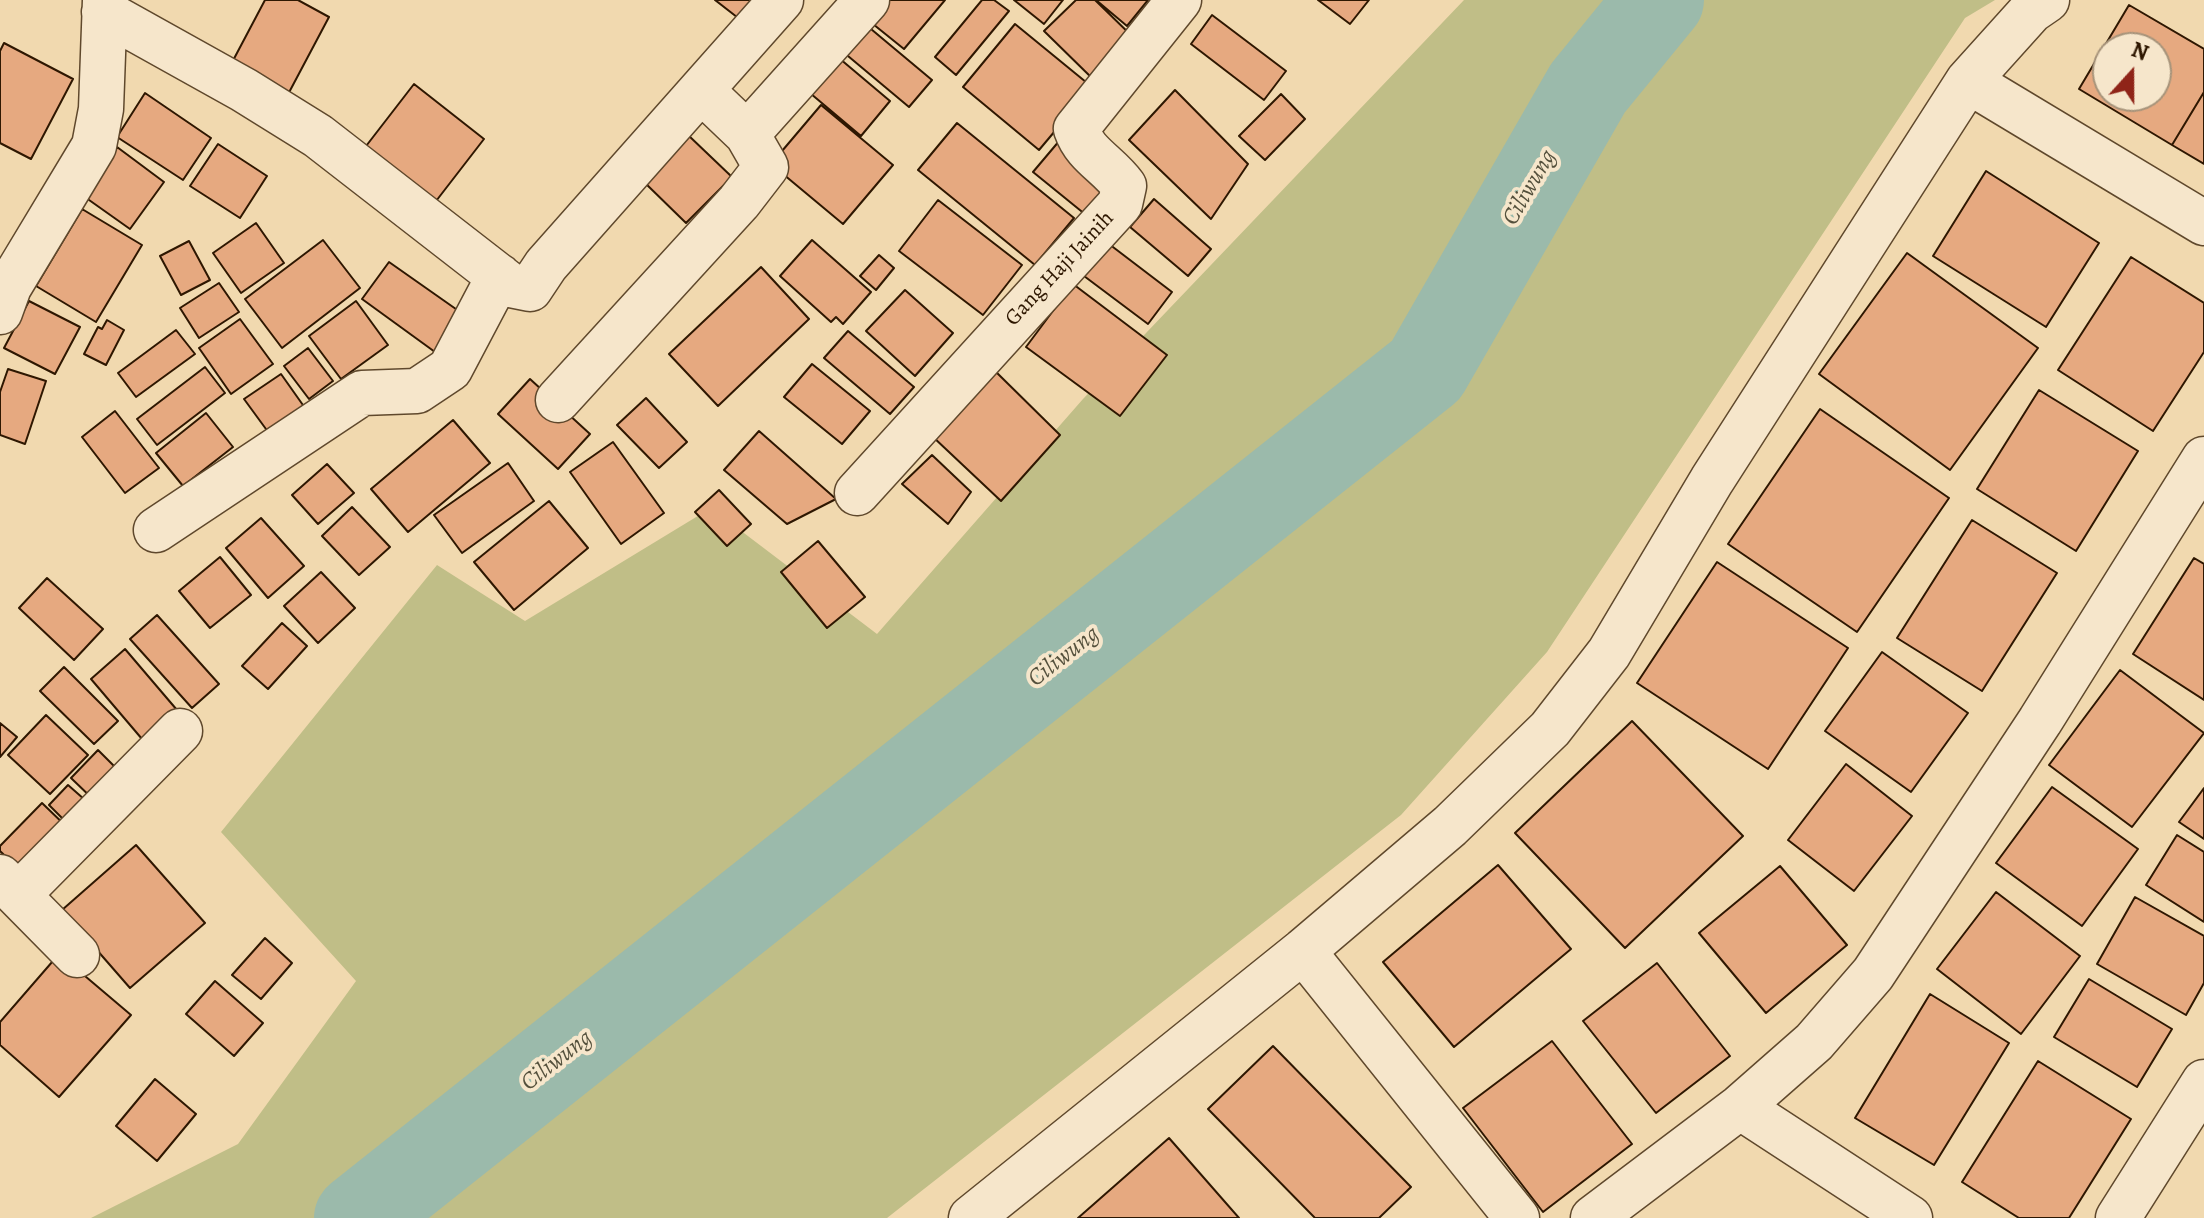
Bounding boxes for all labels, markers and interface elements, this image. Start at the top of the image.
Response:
north arrow [2092,32,2172,112]
text: N [2127,35,2153,68]
water label: Ciliwung [1497,145,1563,231]
street label: Gang Haji Jainih [1000,206,1120,332]
water label: Ciliwung [1023,620,1105,694]
water label: Ciliwung [516,1024,598,1098]

